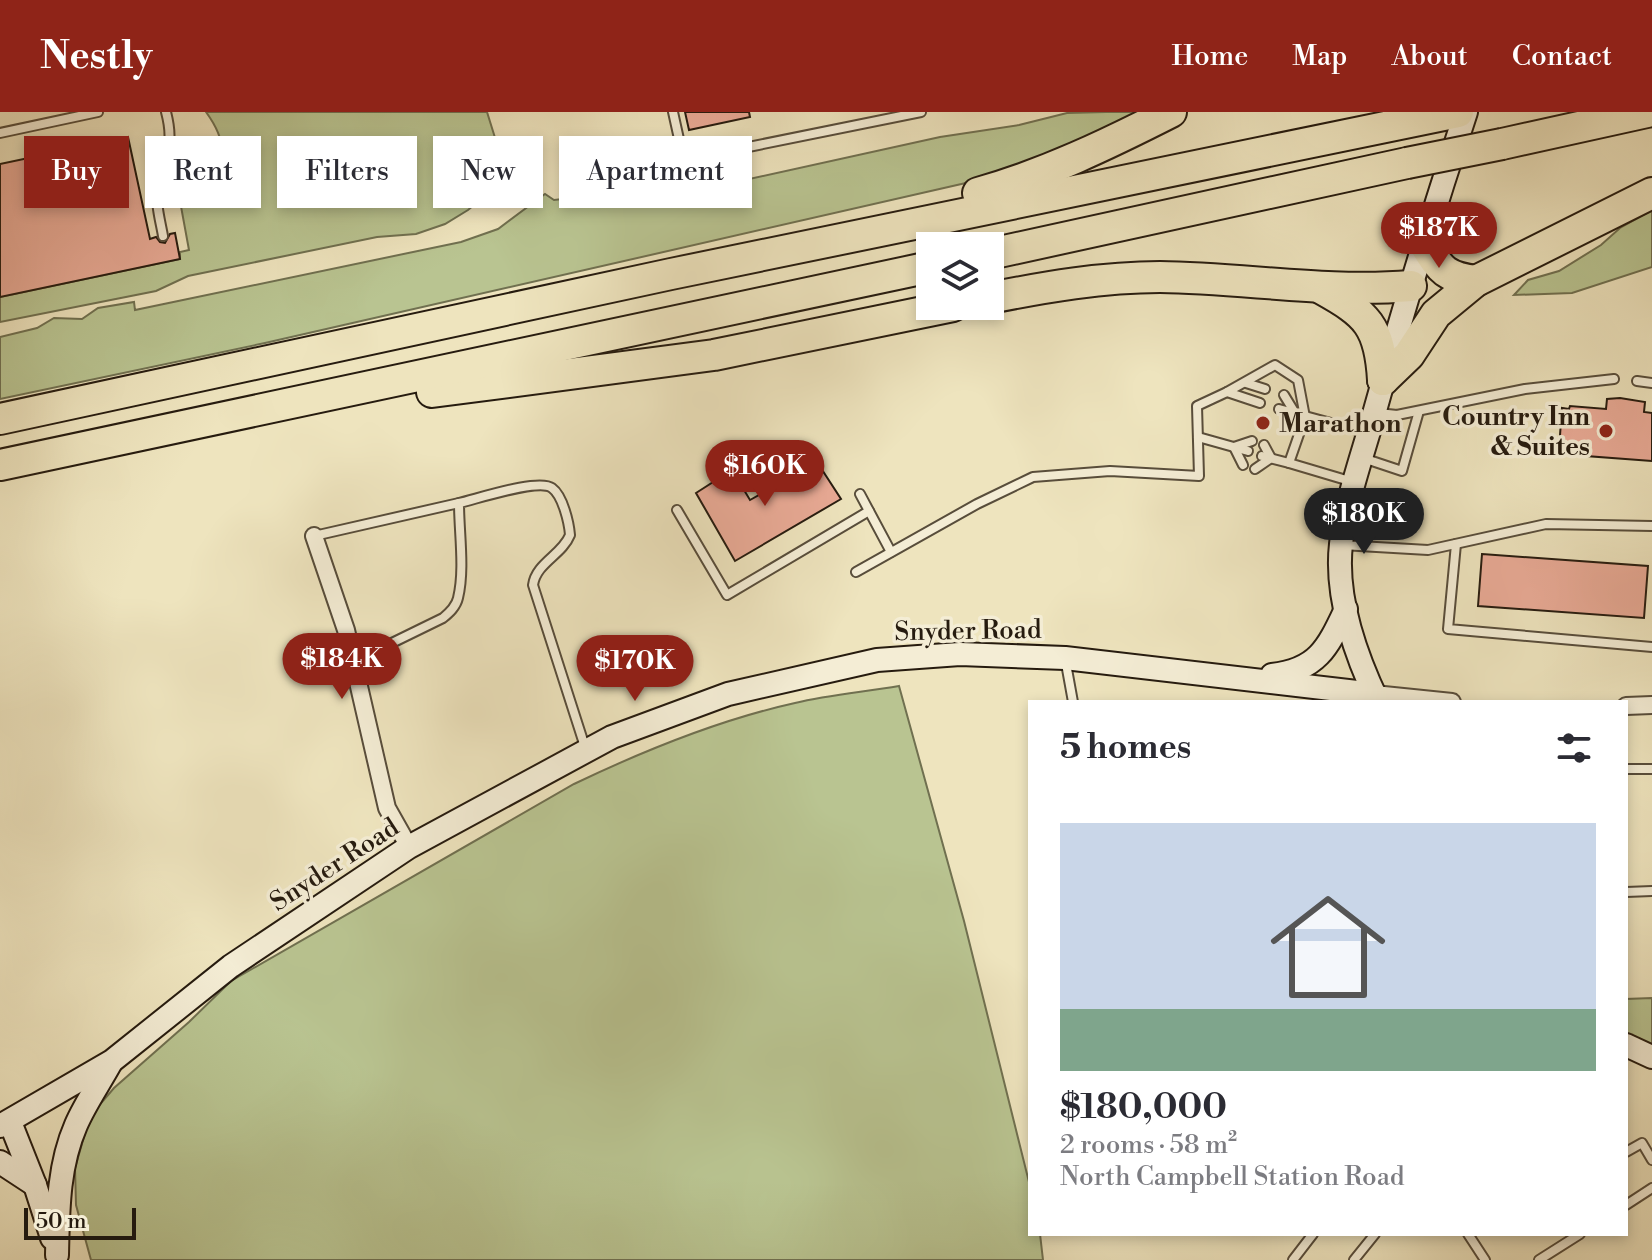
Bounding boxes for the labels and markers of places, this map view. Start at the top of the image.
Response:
pin: $187K [1383,202,1495,270]
place label: Country Inn & Suites [1442,401,1590,463]
place label: Marathon [1279,408,1402,440]
marker: Marathon [1254,414,1272,432]
marker: Country Inn & Suites [1597,422,1615,440]
pin: $160K [709,440,821,508]
pin: $180K [1308,488,1420,556]
pin: $184K [286,633,398,701]
pin: $170K [579,635,691,703]

